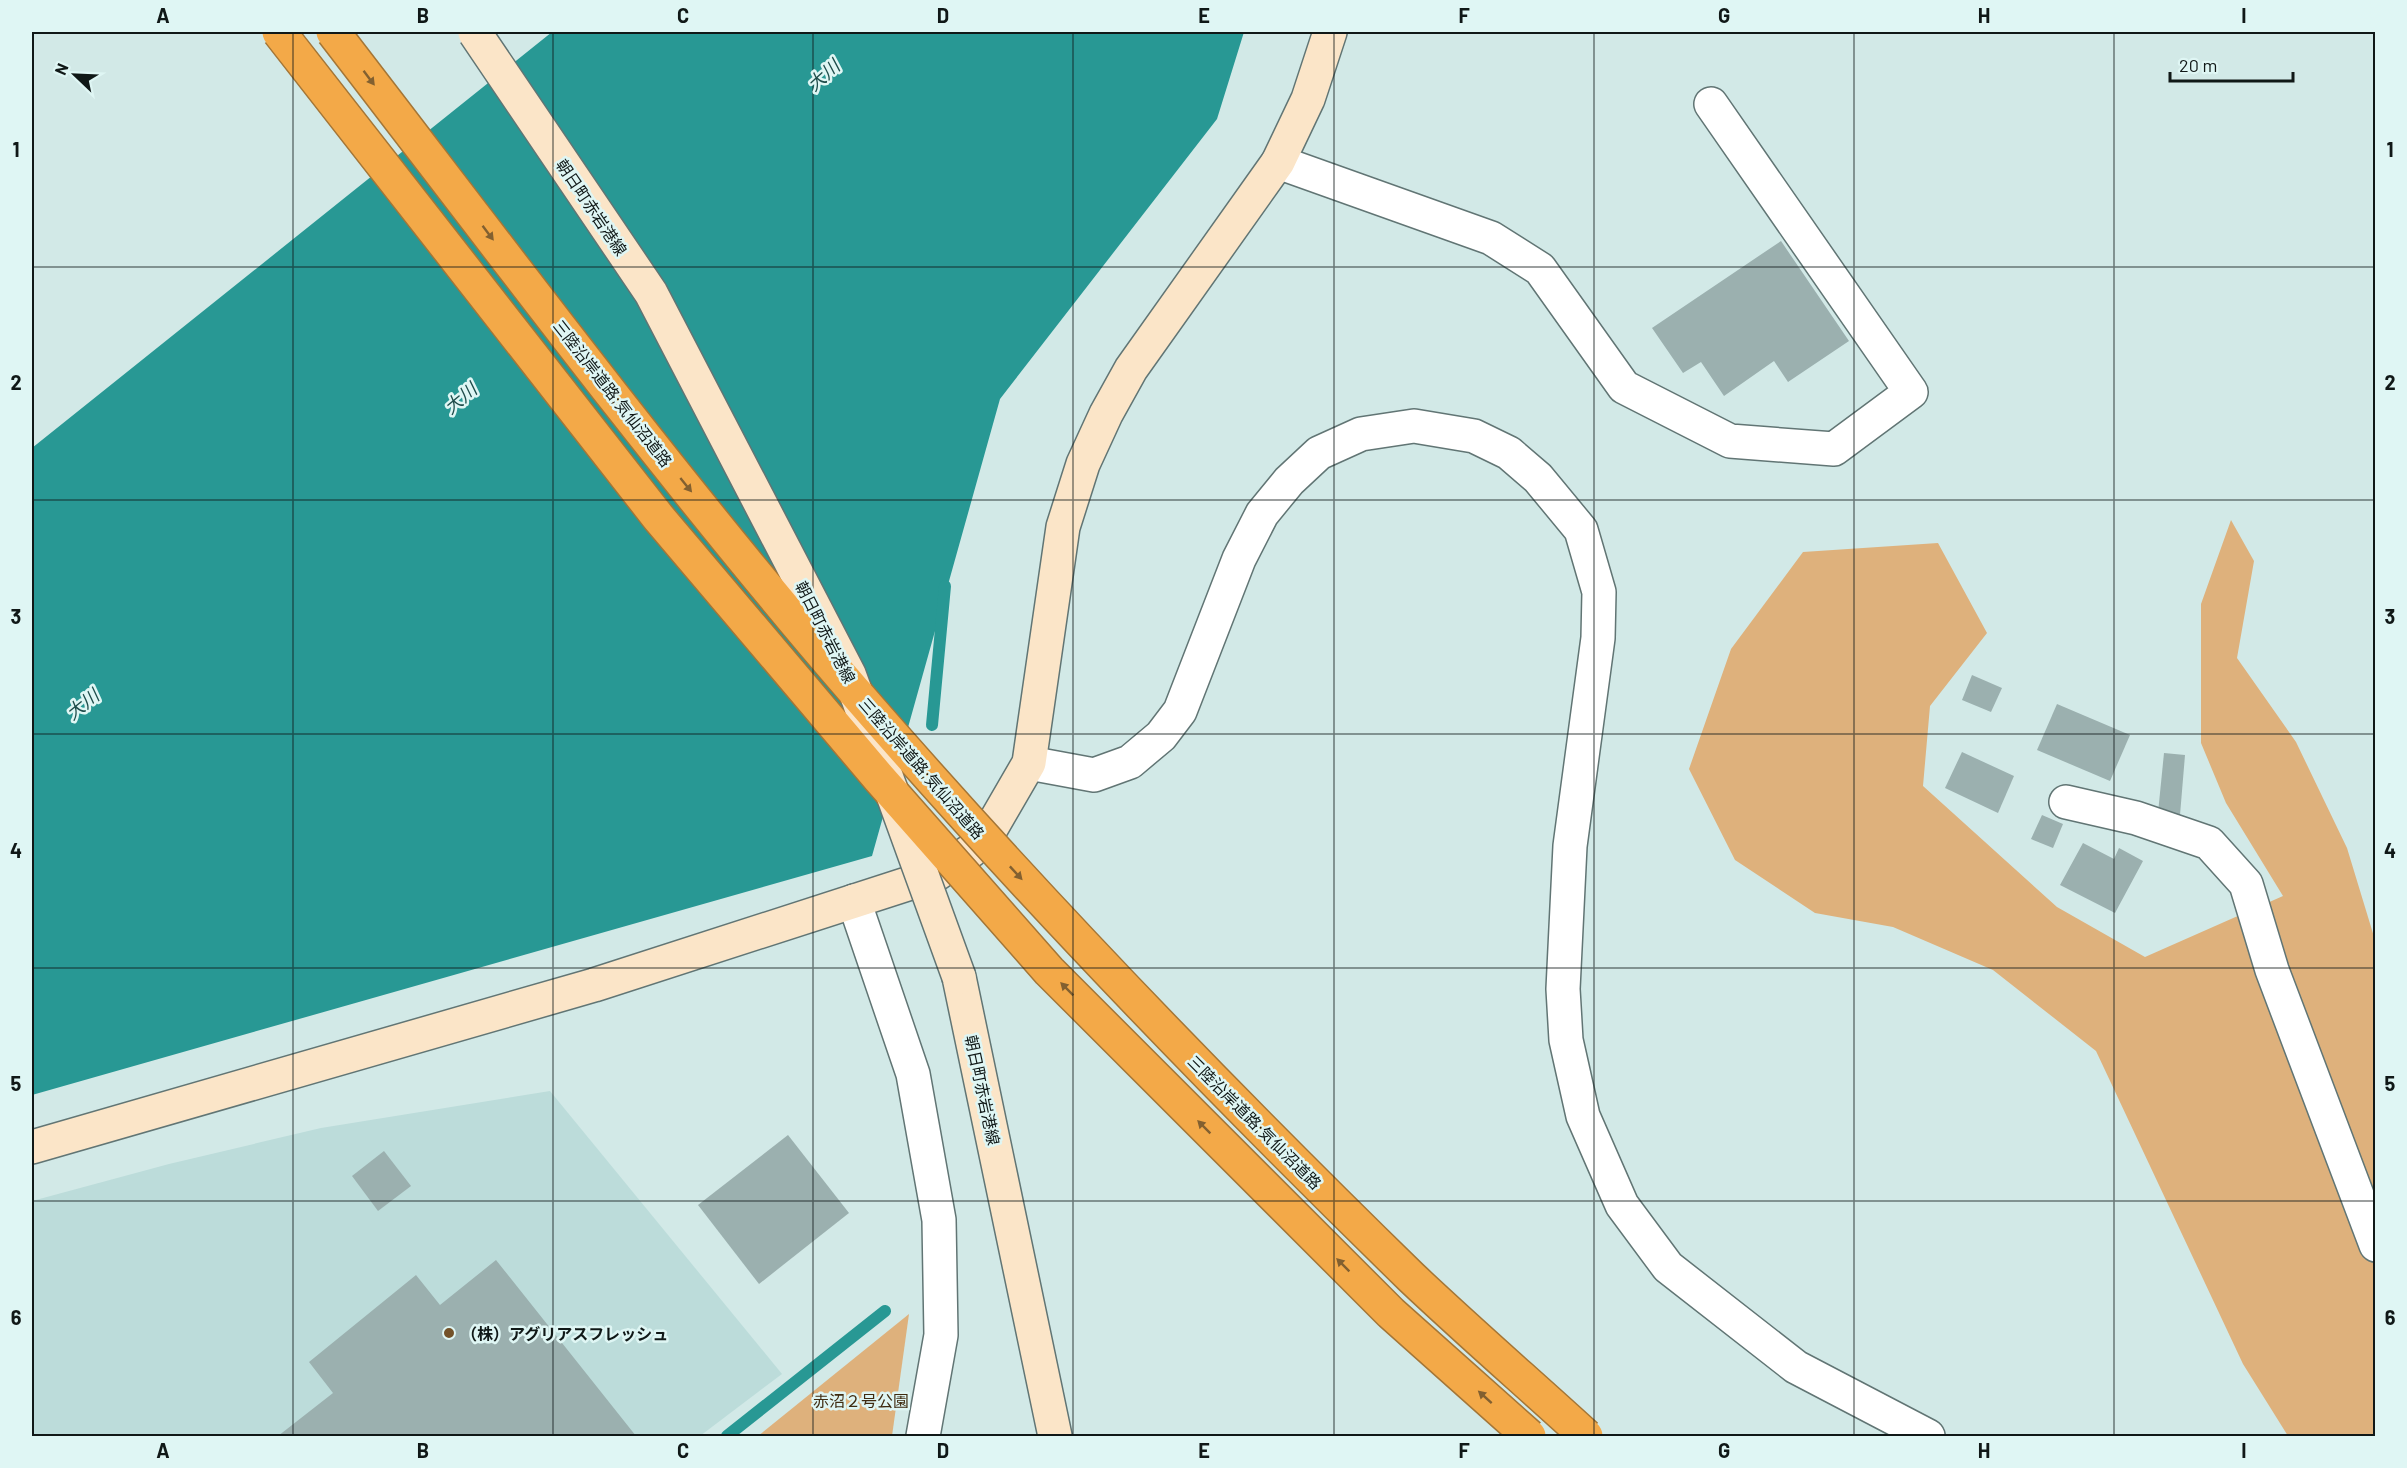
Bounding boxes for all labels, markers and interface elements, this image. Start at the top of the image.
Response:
text: A [156,3,170,27]
text: B [417,3,429,27]
text: C [677,3,689,27]
text: D [937,3,949,27]
text: E [1198,3,1210,27]
text: F [1458,3,1470,27]
text: G [1718,3,1730,27]
text: H [1978,3,1990,27]
text: I [2241,3,2247,27]
north arrow [45,45,105,105]
scale bar [2170,45,2293,83]
water label: 大川 [802,53,845,95]
text: 20 m [2179,54,2217,76]
text: N [50,60,72,78]
one-way arrow [363,70,375,86]
text: 1 [12,137,20,161]
text: 1 [2386,137,2394,161]
street label: 朝日町赤岩港線 [553,155,631,259]
one-way arrow [481,225,493,240]
street label: 三陸沿岸道路;気仙沼道路 [550,316,676,470]
text: 2 [10,370,22,394]
text: 2 [2384,370,2396,394]
water label: 大川 [439,377,482,418]
one-way arrow [679,477,692,493]
street label: 朝日町赤岩港線 [792,578,860,686]
text: 3 [11,604,21,628]
text: 3 [2385,604,2395,628]
water label: 大川 [61,683,104,724]
street label: 三陸沿岸道路;気仙沼道路 [855,693,989,843]
text: 4 [10,838,22,862]
text: 4 [2384,838,2396,862]
one-way arrow [1009,866,1023,880]
one-way arrow [1060,981,1074,996]
street label: 朝日町赤岩港線 [962,1033,1004,1147]
street label: 三陸沿岸道路;気仙沼道路 [1184,1051,1326,1193]
text: 5 [11,1071,22,1095]
text: 5 [2385,1071,2396,1095]
one-way arrow [1198,1121,1212,1135]
one-way arrow [1336,1258,1350,1272]
text: 6 [11,1305,22,1329]
text: 6 [2385,1305,2396,1329]
place label: （株）アグリアスフレッシュ [461,1324,668,1343]
marker: （株）アグリアスフレッシュ [442,1326,456,1340]
one-way arrow [1478,1390,1493,1404]
park label: 赤沼２号公園 [813,1391,909,1410]
text: A [156,1438,170,1462]
text: B [417,1438,429,1462]
text: C [677,1438,689,1462]
text: D [937,1438,949,1462]
text: E [1198,1438,1210,1462]
text: F [1458,1438,1470,1462]
text: G [1718,1438,1730,1462]
text: H [1978,1438,1990,1462]
text: I [2241,1438,2247,1462]

